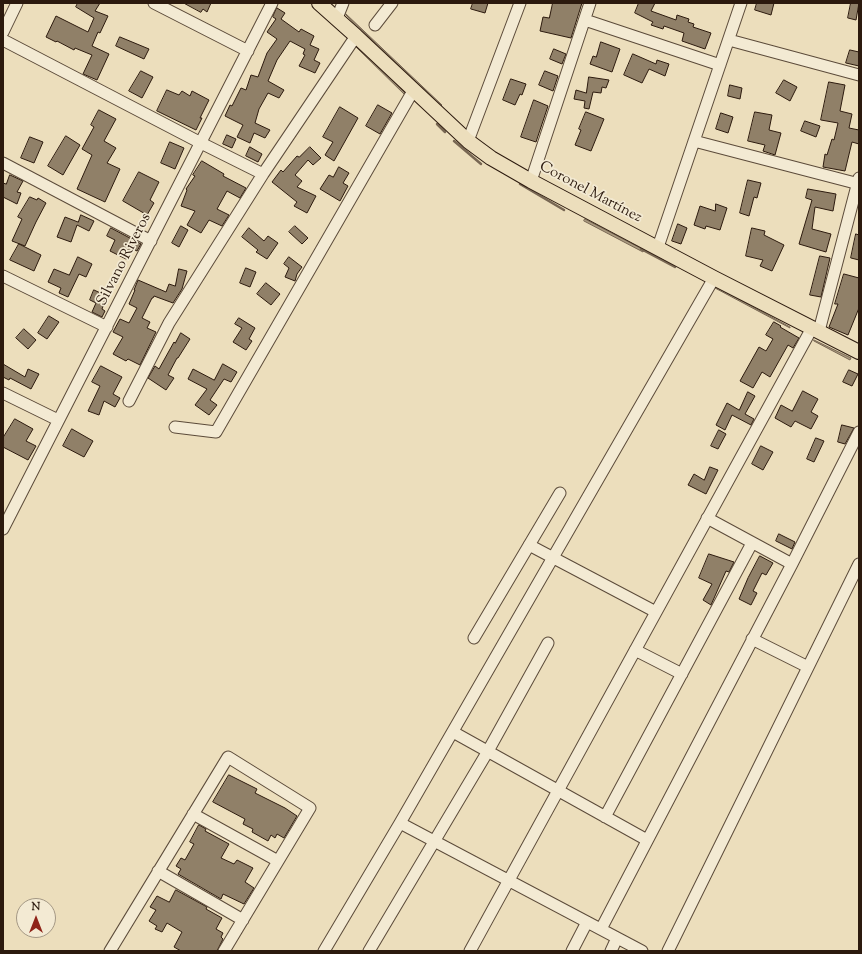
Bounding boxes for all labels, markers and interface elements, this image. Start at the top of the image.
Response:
street label: Coronel Martínez [536,158,644,228]
street label: Silvano Riveros [94,211,156,309]
north arrow [16,898,56,938]
text: N [32,899,40,915]

